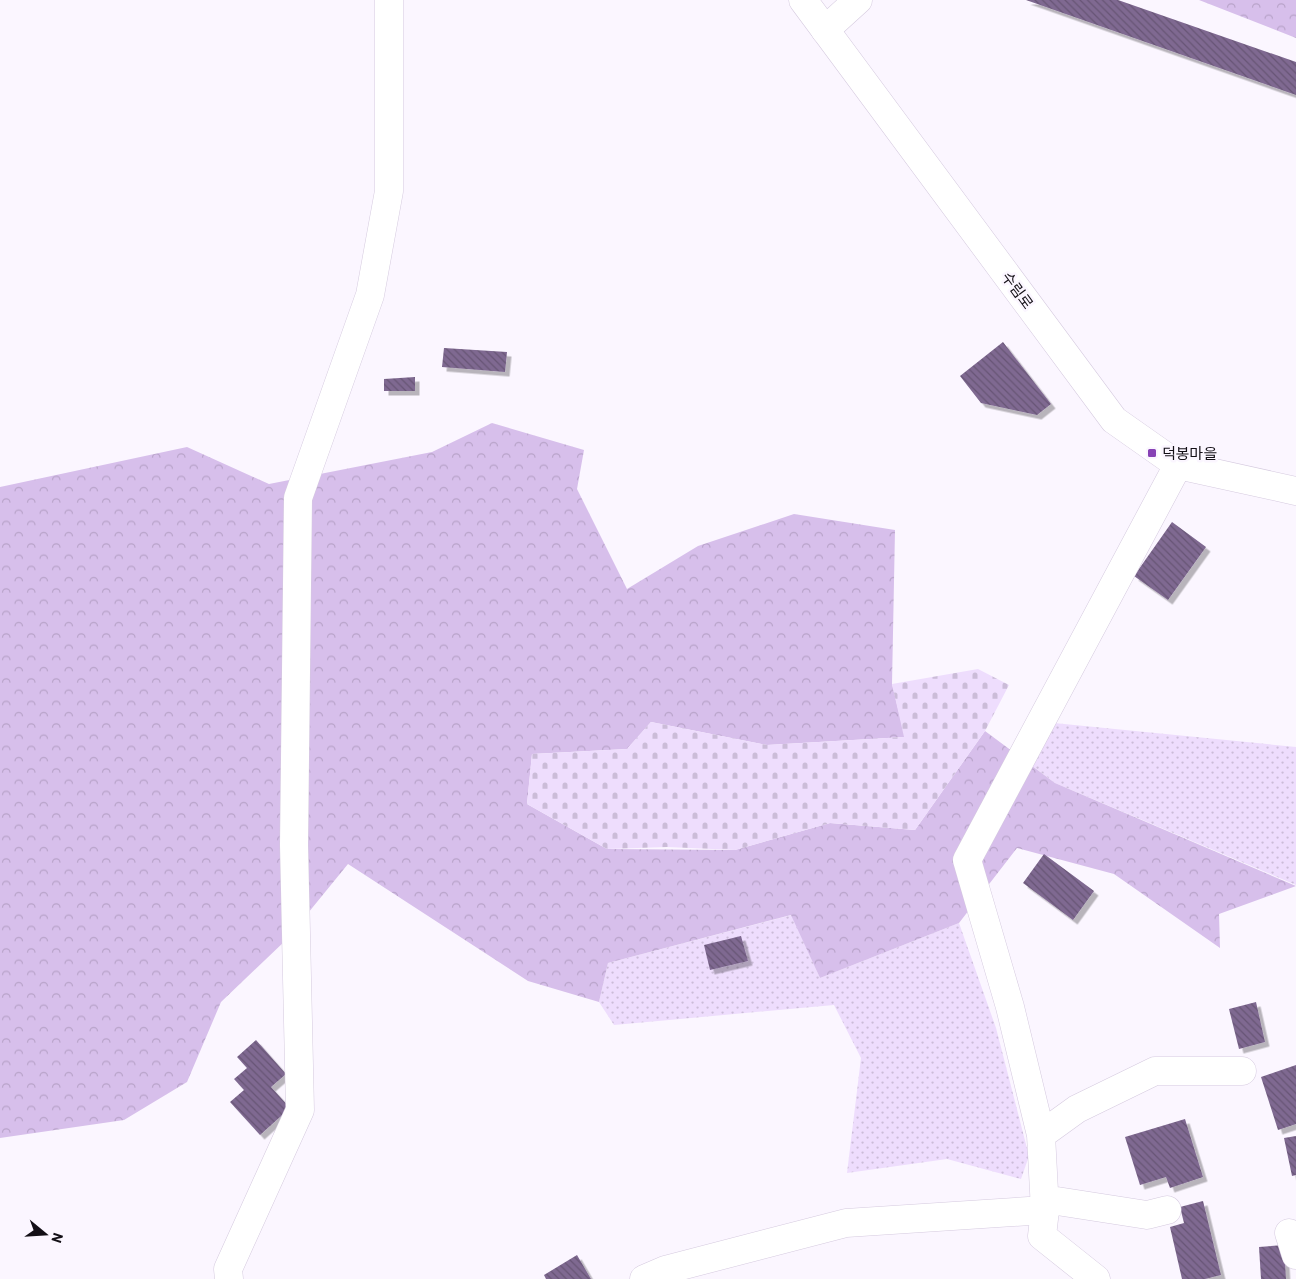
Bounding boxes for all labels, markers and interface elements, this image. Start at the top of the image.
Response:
street label: 수림로 [999,268,1037,312]
place label: 덕봉마을 [1162,444,1217,462]
marker: 덕봉마을 [1146,447,1158,459]
north arrow [20,1209,70,1259]
text: N [48,1231,67,1245]

